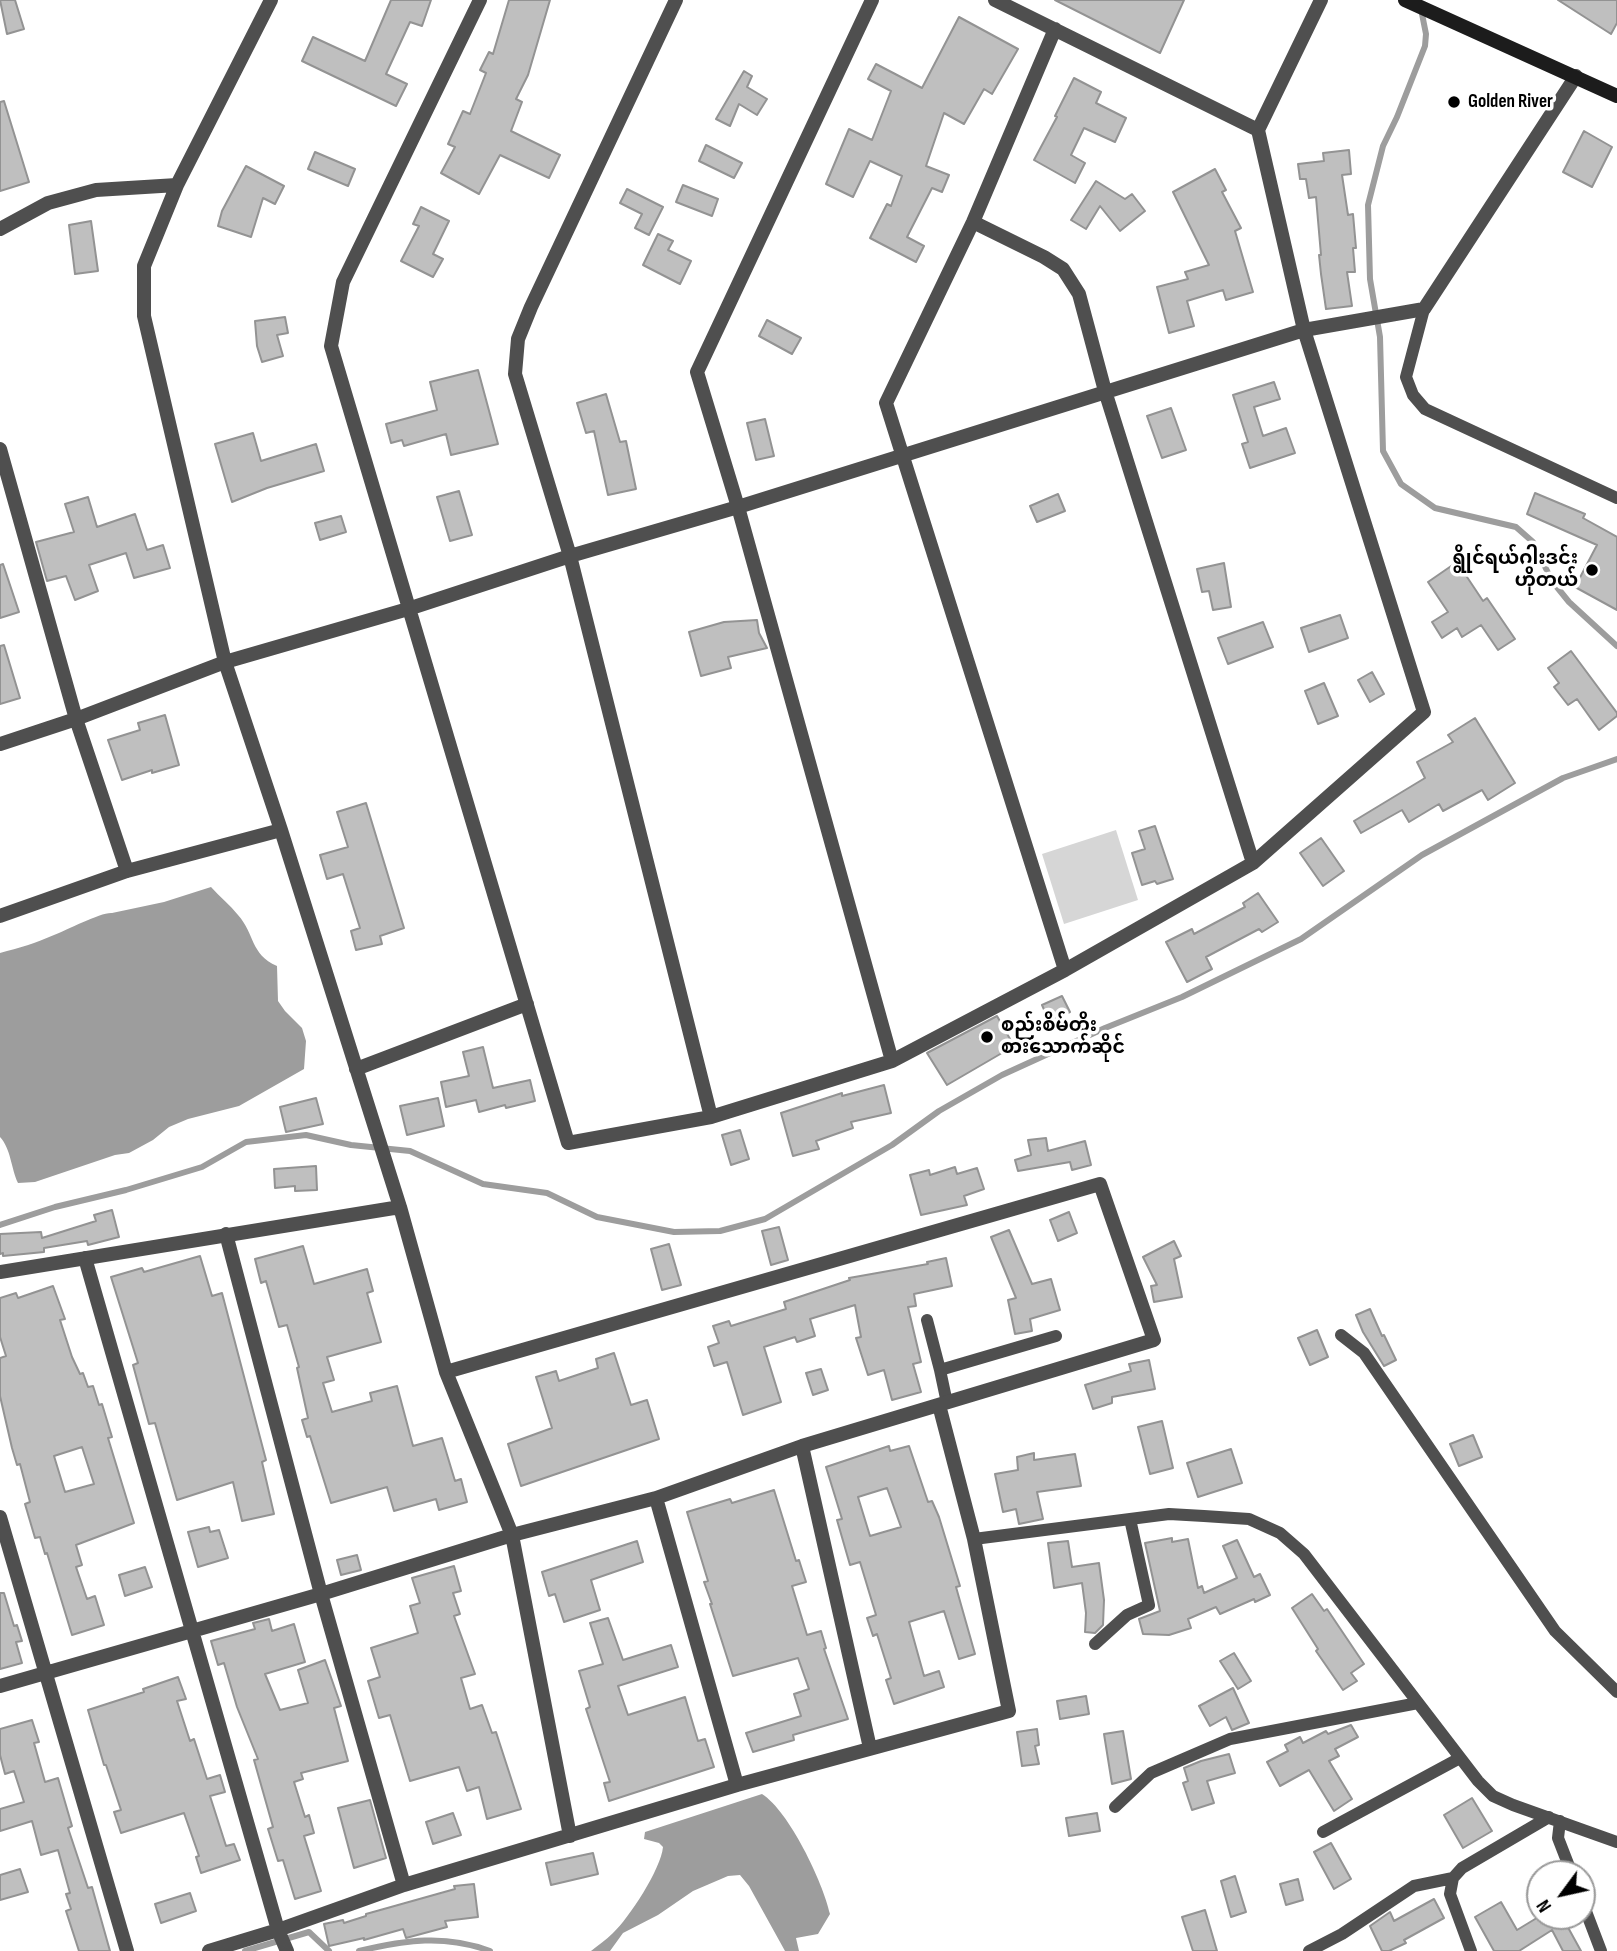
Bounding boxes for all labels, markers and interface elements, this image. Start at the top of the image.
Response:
place label: Golden River [1468,91,1553,113]
marker: Golden River [1446,94,1462,110]
place label: ရွိုင်ရယ်ဂါးဒင်း ဟိုတယ် [1453,548,1578,592]
marker: ရွိုင်ရယ်ဂါးဒင်း ဟိုတယ် [1584,562,1600,578]
place label: စည်းစိမ်တိုး စားသောက်ဆိုင် [1001,1015,1125,1059]
marker: စည်းစိမ်တိုး စားသောက်ဆိုင် [979,1029,995,1045]
north arrow [1526,1860,1596,1930]
text: N [1532,1895,1557,1916]

